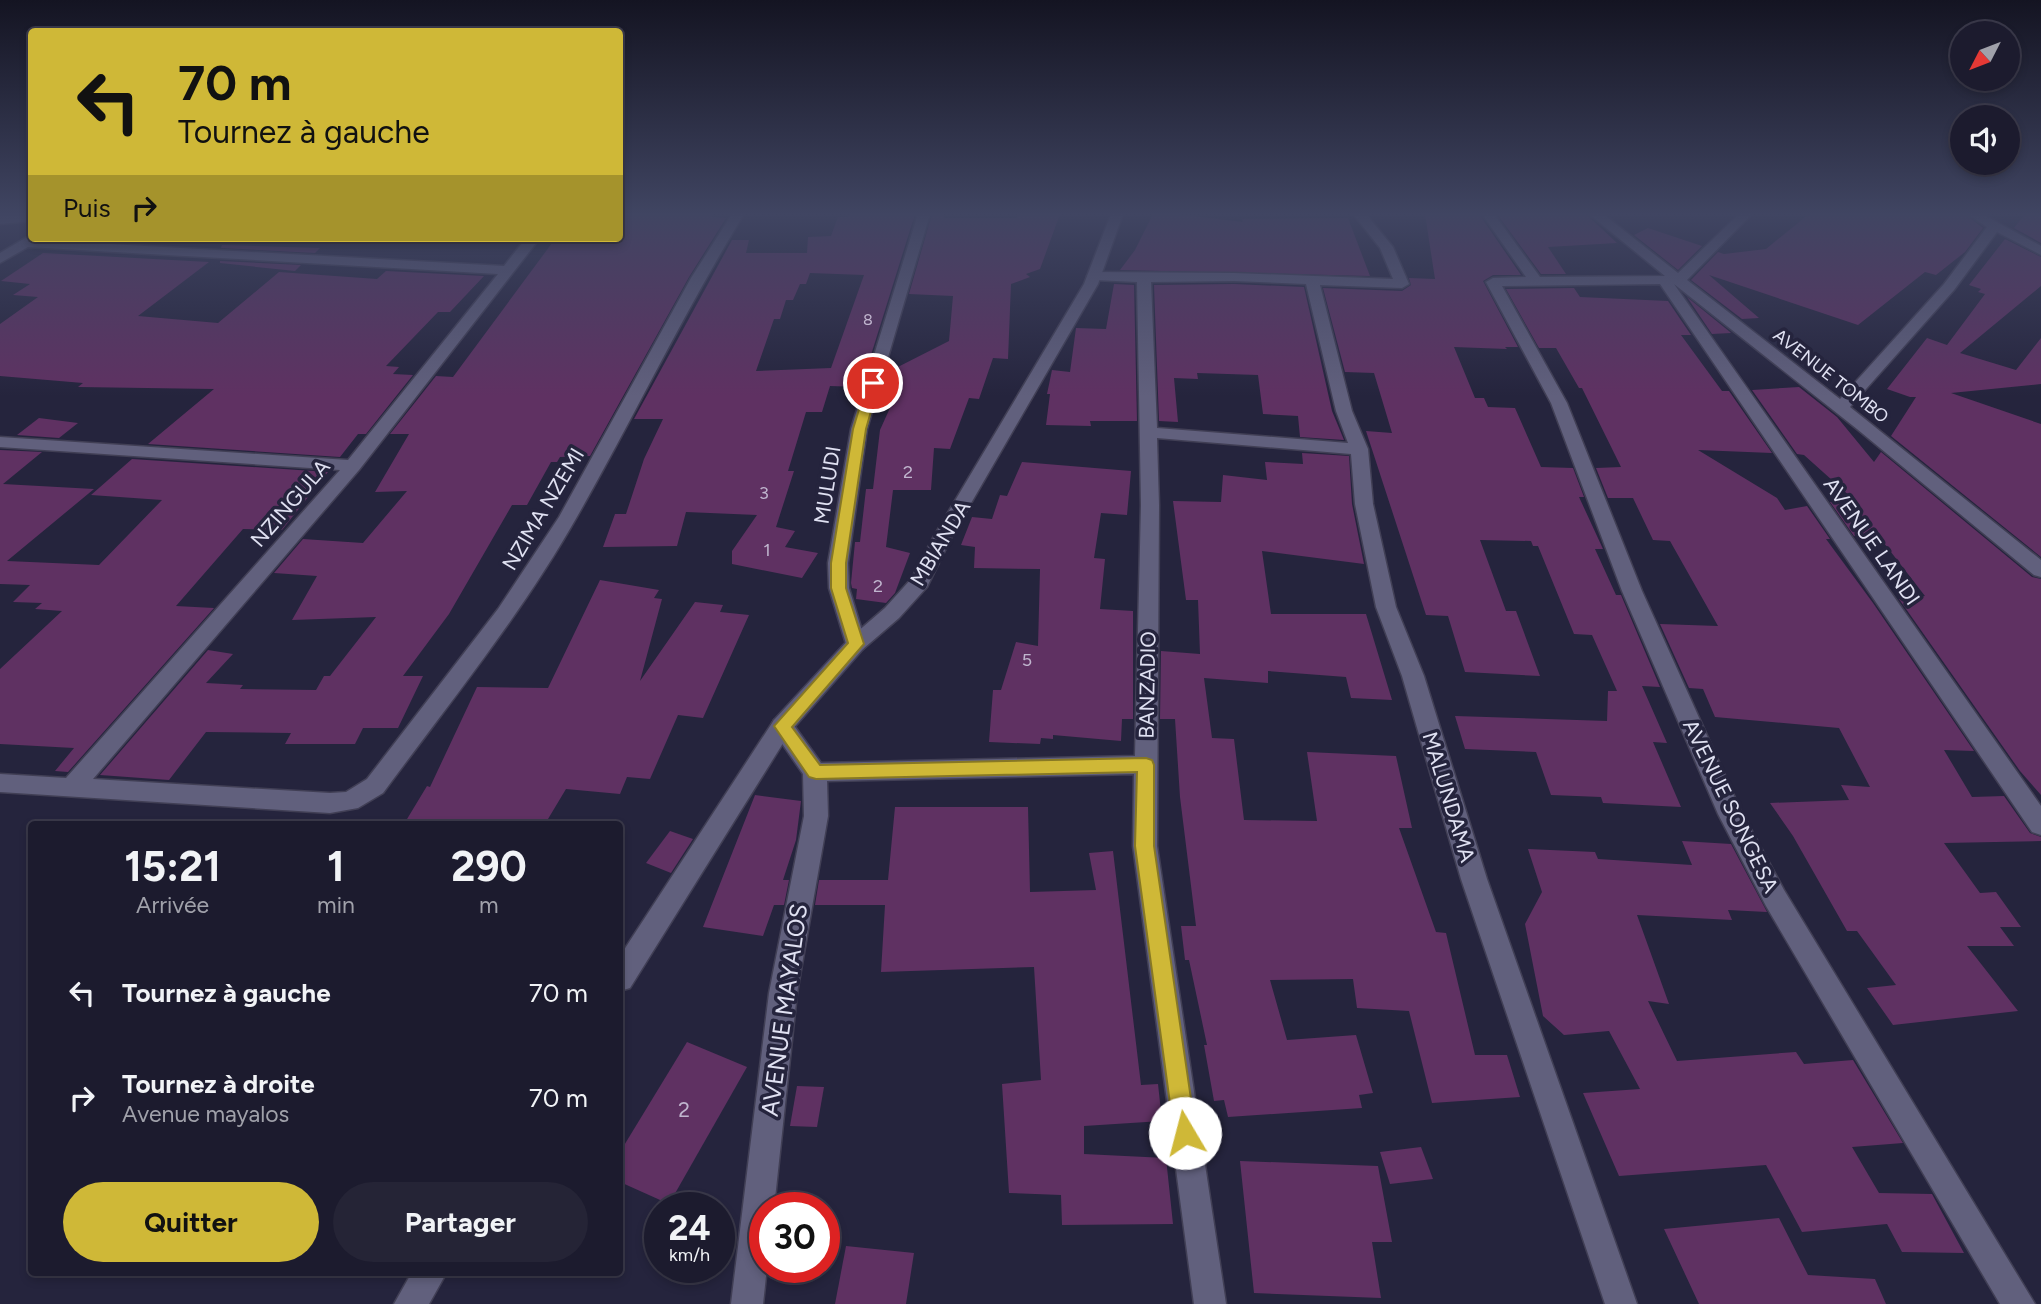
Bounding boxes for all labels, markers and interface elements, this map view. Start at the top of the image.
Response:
north arrow [1950,21,2020,91]
map controls [1950,21,2020,175]
text: 70 m [178,53,291,112]
icon: left [63,56,154,147]
button: sound [1950,105,2020,175]
text: Tournez à gauche [178,113,430,151]
icon: right [125,189,163,227]
text: Puis [63,192,111,224]
house number: 8 [863,310,873,329]
street label: AVENUE TOMBO [1769,324,1893,428]
pin [843,353,903,413]
icon: arrive [854,364,892,402]
street label: NZIMA NZEMI [497,443,589,575]
street label: MULUDI [809,444,845,526]
street label: NZINGULA [245,454,335,552]
house number: 2 [903,461,913,483]
street label: AVENUE LANDI [1819,472,1925,610]
house number: 3 [759,482,769,504]
street label: MBIANDA [905,496,975,590]
house number: 1 [763,539,771,561]
house number: 2 [873,575,883,597]
street label: BANZADIO [1134,631,1160,739]
house number: 5 [1022,649,1032,671]
street label: AVENUE SONGESA [1678,715,1784,897]
street label: MALUNDAMA [1417,729,1481,865]
text: 15:21 [124,841,221,892]
text: 1 [327,841,345,892]
text: 290 [451,841,527,892]
text: Arrivée [136,891,209,919]
text: min [317,891,355,919]
text: m [479,891,499,919]
street label: AVENUE MAYALOS [755,902,813,1118]
icon: left [63,974,101,1012]
text: Tournez à gauche [122,977,331,1009]
text: 70 m [529,977,588,1009]
text: Tournez à droite [122,1068,315,1100]
icon: right [63,1079,101,1117]
text: 70 m [529,1082,588,1114]
position arrow [1148,1096,1222,1170]
house number: 2 [678,1097,690,1122]
text: Avenue mayalos [122,1100,289,1128]
button: Quitter [63,1182,319,1262]
button: Partager [333,1182,588,1262]
speed limit sign: 30 [749,1192,840,1283]
text: 24 [668,1207,711,1249]
text: km/h [669,1244,710,1266]

